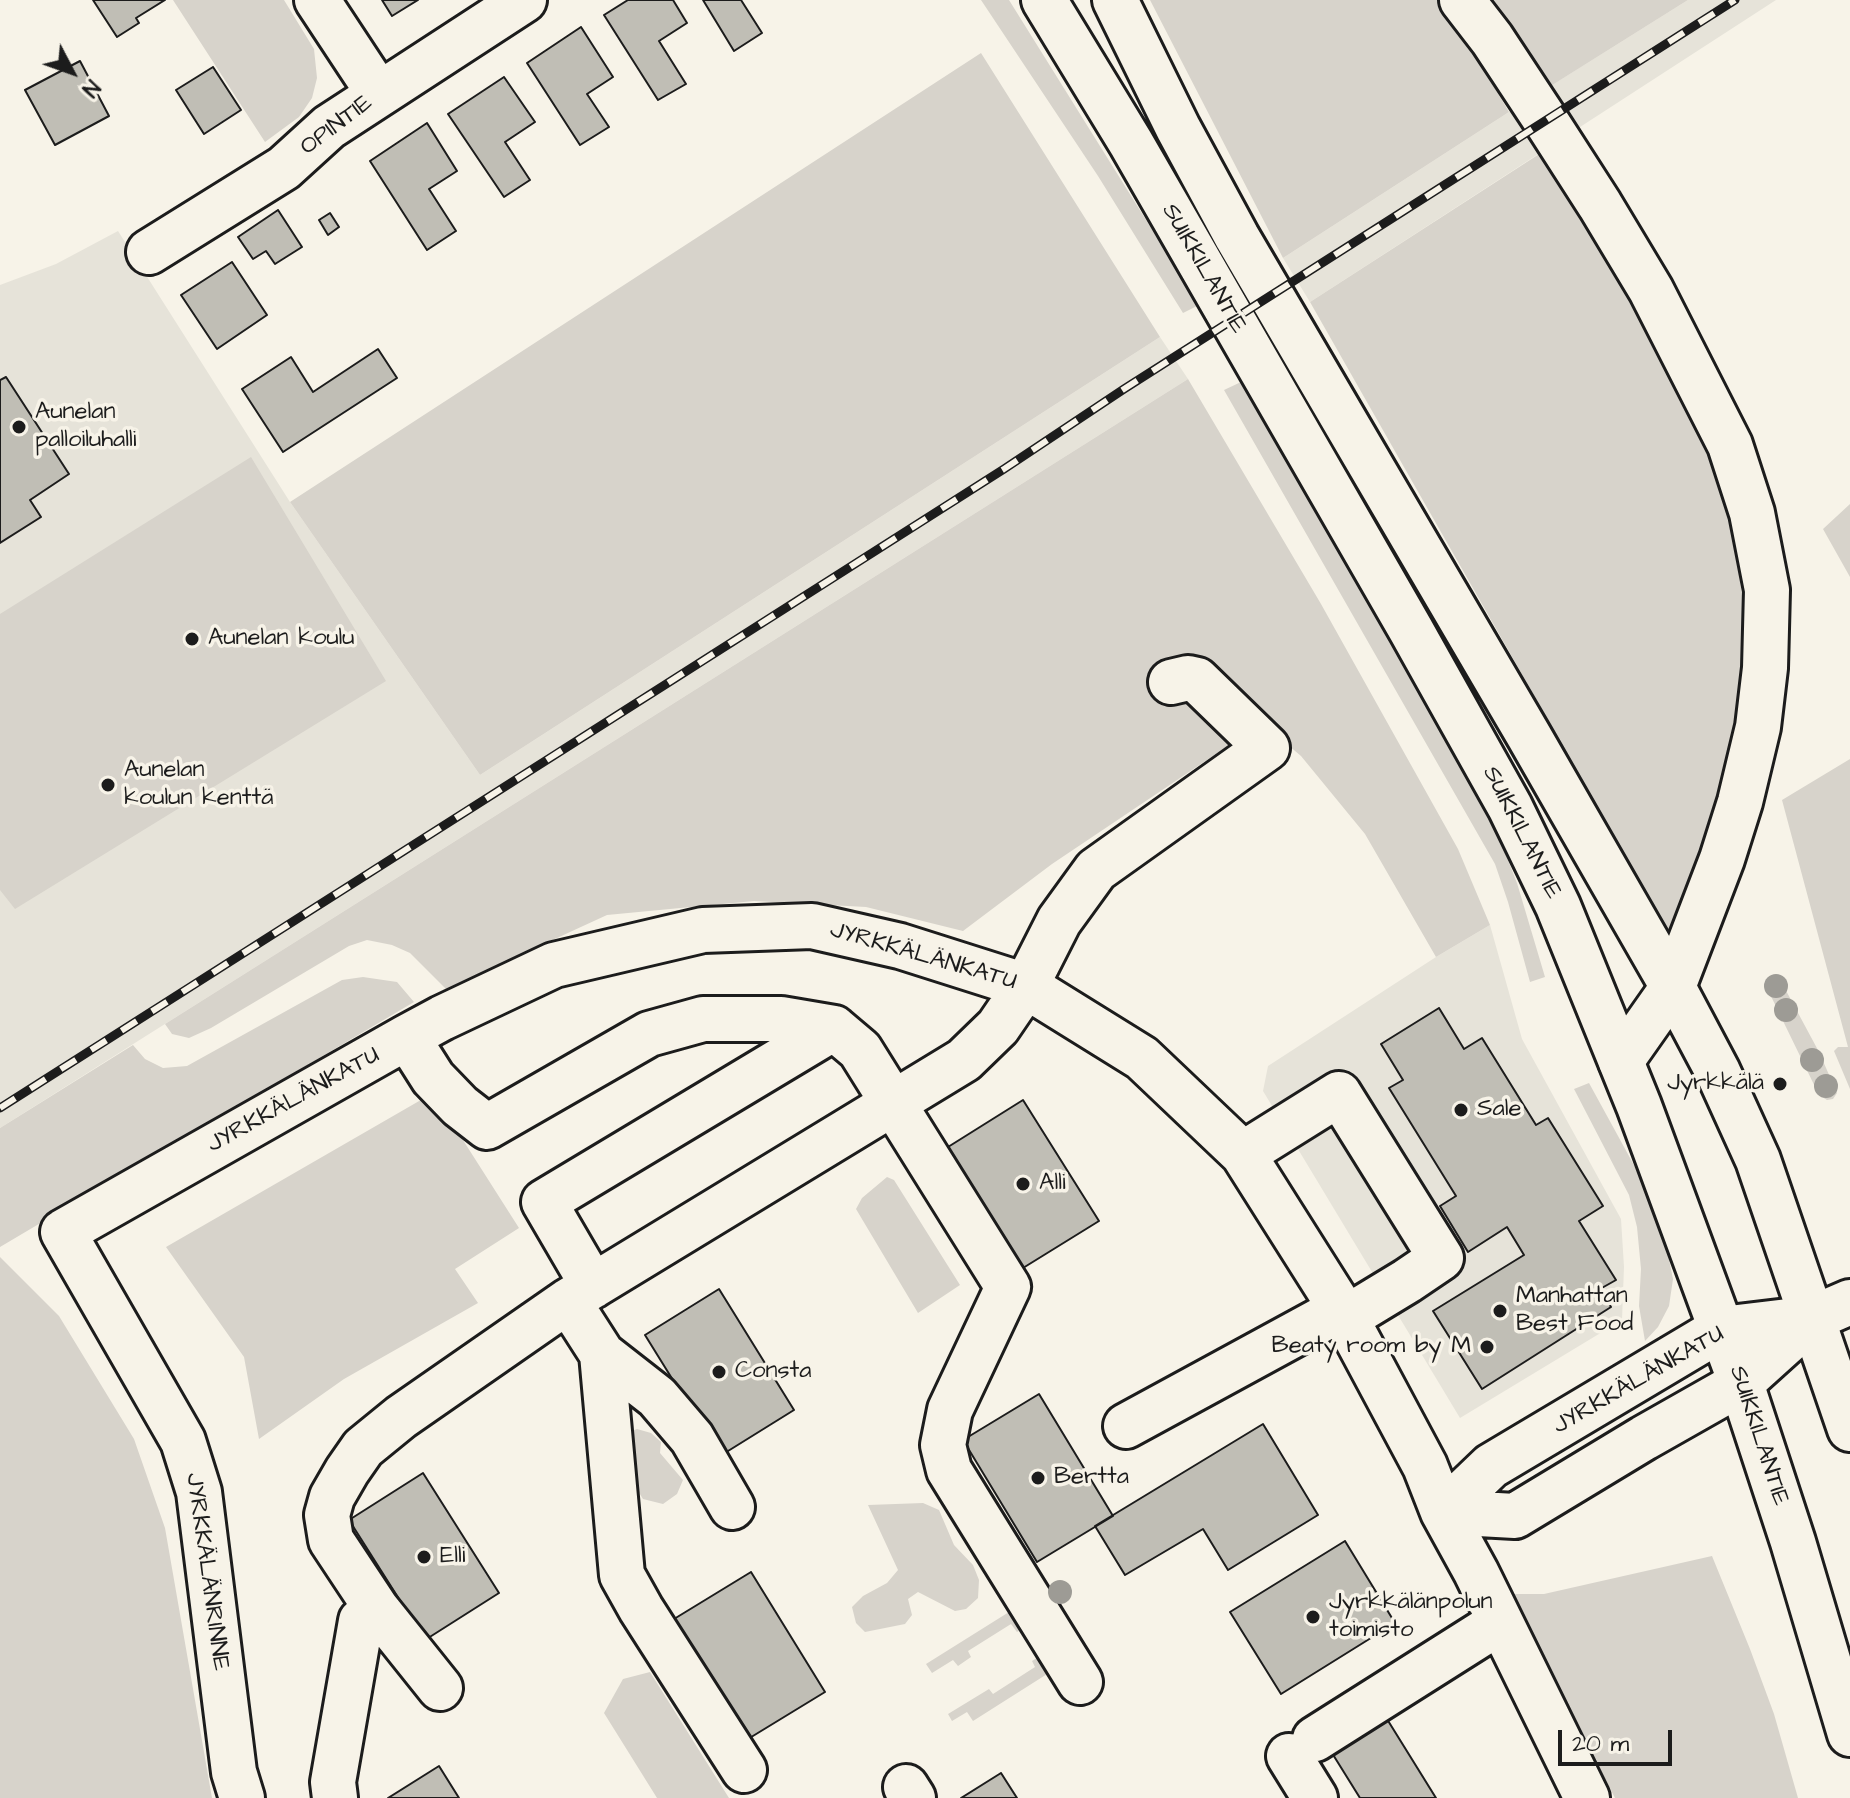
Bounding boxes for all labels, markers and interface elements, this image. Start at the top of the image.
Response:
north arrow [32,32,112,112]
text: N [74,73,107,103]
street label: OPINTIE [295,90,379,162]
street label: SUIKKILANTIE [1154,199,1252,339]
place label: Aunelan palloiluhalli [35,399,136,455]
marker: Aunelan palloiluhalli [10,418,28,436]
place label: Aunelan koulu [208,625,355,653]
marker: Aunelan koulu [183,630,201,648]
place label: Aunelan koulun kenttä [124,757,273,813]
street label: SUIKKILANTIE [1475,762,1567,904]
marker: Aunelan koulun kenttä [99,776,117,794]
street label: JYRKKÄLÄNKATU [827,917,1019,997]
street label: JYRKKÄLÄNKATU [203,1042,385,1160]
place label: Jyrkkälä [1667,1070,1764,1098]
marker: Jyrkkälä [1771,1075,1789,1093]
place label: Sale [1477,1096,1521,1124]
marker: Sale [1452,1101,1470,1119]
place label: Alli [1039,1170,1066,1198]
marker: Alli [1014,1175,1032,1193]
place label: Manhattan Best Food [1516,1283,1633,1339]
marker: Manhattan Best Food [1491,1302,1509,1320]
street label: JYRKKÄLÄNKATU [1548,1320,1730,1442]
place label: Beaty room by M [1272,1333,1471,1361]
marker: Beaty room by M [1478,1338,1496,1356]
place label: Consta [735,1358,811,1386]
marker: Consta [710,1363,728,1381]
street label: SUIKKILANTIE [1722,1363,1794,1509]
place label: Bertta [1054,1464,1129,1492]
marker: Bertta [1029,1469,1047,1487]
street label: JYRKKÄLÄNRINNE [178,1471,234,1673]
place label: Elli [440,1543,465,1571]
marker: Elli [415,1548,433,1566]
place label: Jyrkkälänpolun toimisto [1329,1589,1493,1645]
marker: Jyrkkälänpolun toimisto [1304,1608,1322,1626]
scale bar [1562,1714,1676,1764]
text: 20 m [1572,1727,1629,1761]

